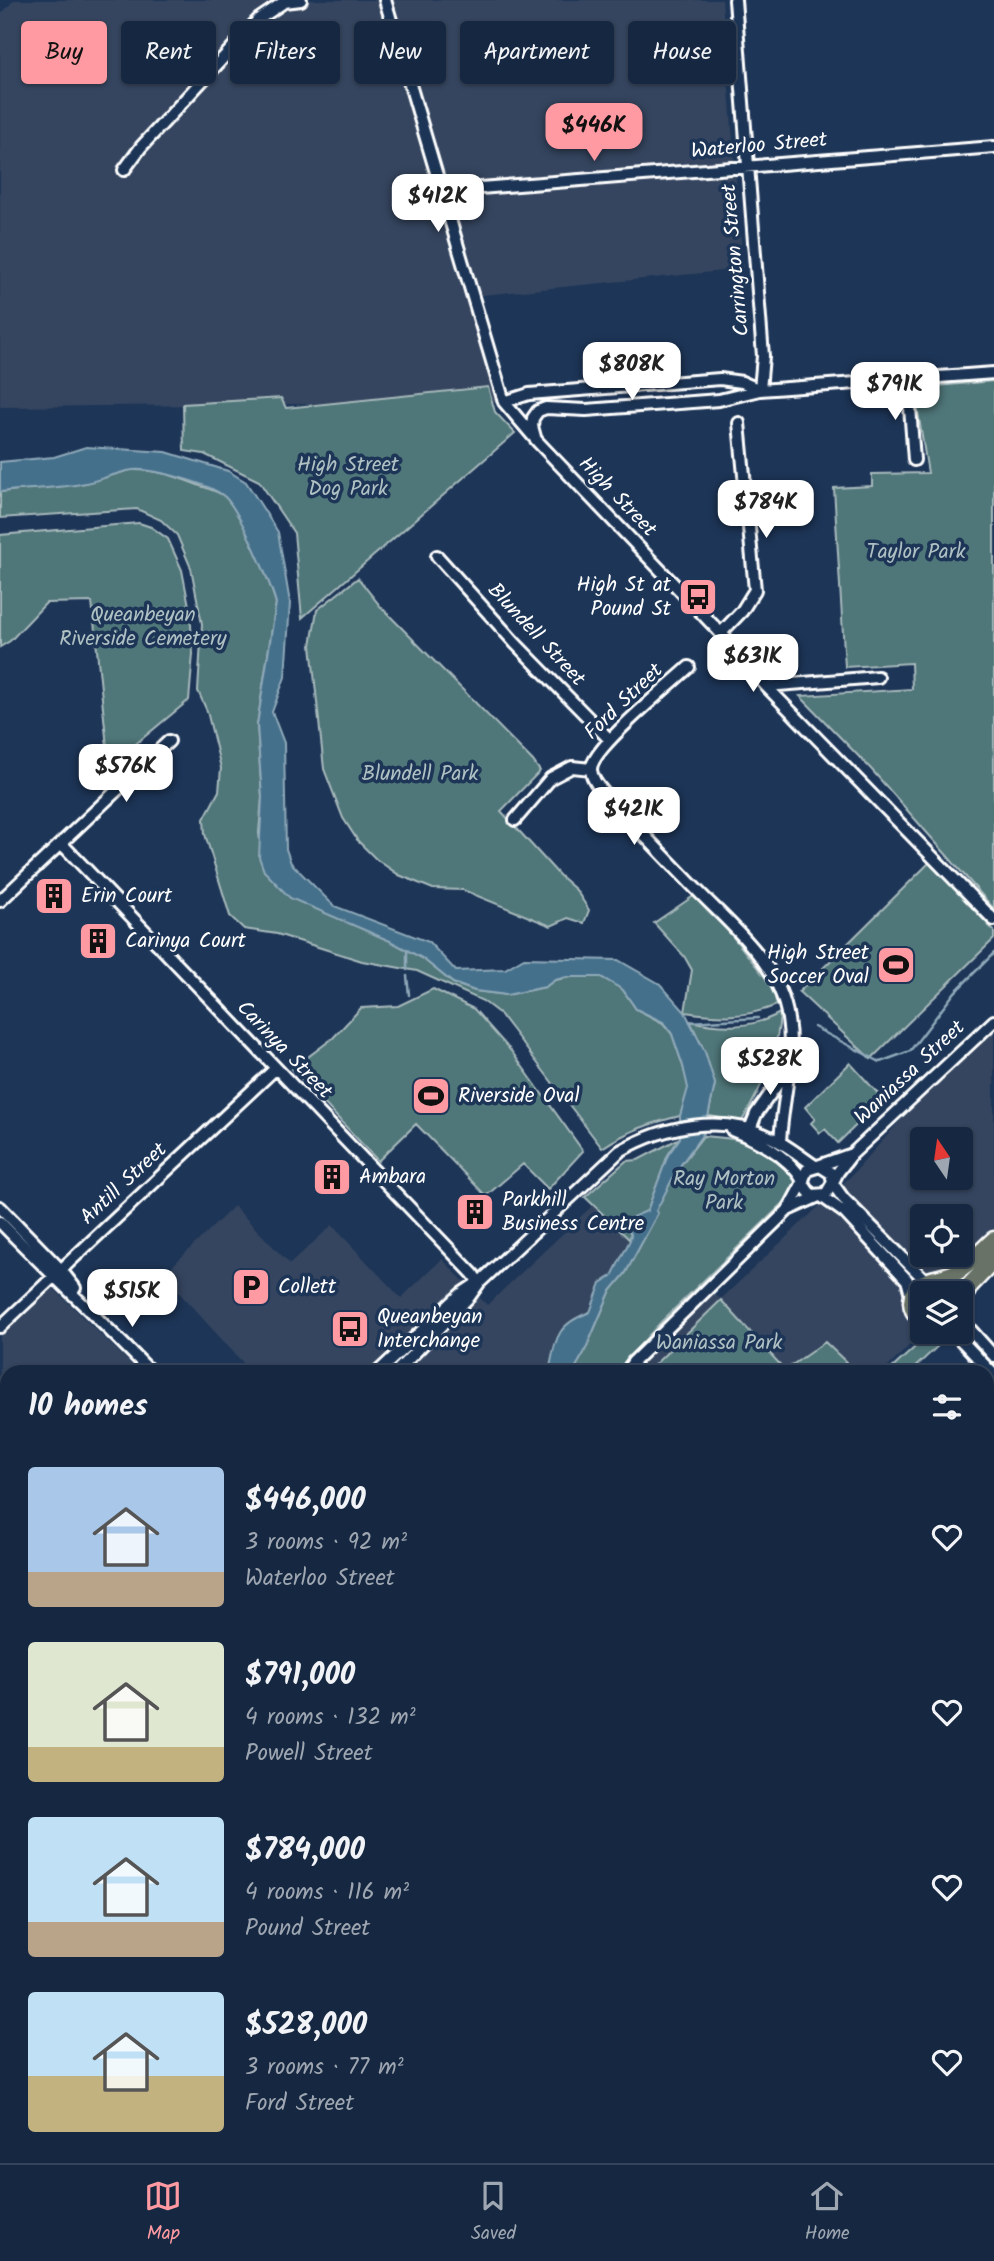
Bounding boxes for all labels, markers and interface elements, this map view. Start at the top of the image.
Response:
chip: Buy [21,21,107,84]
chip: Rent [121,21,216,84]
chip: Filters [230,21,340,84]
chip: New [354,21,446,84]
chip: Apartment [460,21,614,84]
chip: House [628,21,736,84]
pin: $446K [545,104,643,163]
text: $446K [562,108,627,144]
street label: Waterloo Street [689,124,829,168]
pin: $412K [389,174,487,234]
text: $412K [408,179,468,215]
street label: Carrington Street [713,181,759,338]
pin: $808K [583,342,681,402]
text: $808K [599,347,665,383]
pin: $791K [846,362,944,422]
text: $791K [867,367,923,403]
park label: High Street Dog Park [297,449,400,506]
street label: High Street [570,449,665,546]
pin: $784K [717,480,815,540]
text: $784K [734,485,798,521]
park label: Taylor Park [866,536,966,569]
place label: High St at Pound St [577,569,672,626]
street label: Blundell Street [479,576,594,695]
bus stop icon: High St at Pound St [677,576,719,618]
park label: Queanbeyan Riverside Cemetery [59,599,227,656]
pin: $631K [704,634,802,694]
text: $631K [723,639,783,675]
street label: Ford Street [577,655,672,748]
pin: $576K [77,744,175,804]
text: $576K [95,749,157,785]
park label: Blundell Park [362,758,478,791]
pin: $421K [585,788,683,847]
text: $421K [604,792,664,828]
building icon: Erin Court [33,875,75,917]
place label: Erin Court [81,880,173,913]
building icon: Carinya Court [77,920,119,962]
place label: Carinya Court [125,925,247,958]
place label: High Street Soccer Oval [767,937,870,994]
sports icon: High Street Soccer Oval [875,944,917,986]
street label: Carinya Street [228,993,341,1108]
street label: Waniassa Street [847,1012,974,1133]
pin: $528K [721,1038,819,1097]
text: $528K [737,1042,803,1078]
sports icon: Riverside Oval [410,1075,452,1117]
place label: Riverside Oval [458,1080,580,1113]
north arrow [910,1127,973,1190]
map controls [910,1127,973,1344]
street label: Antill Street [73,1134,176,1233]
building icon: Ambara [311,1156,353,1198]
place label: Ambara [359,1161,426,1194]
park label: Ray Morton Park [673,1163,775,1220]
place label: Parkhill Business Centre [502,1184,645,1241]
building icon: Parkhill Business Centre [454,1191,496,1233]
button: locate [910,1204,973,1267]
parking icon: Collett [230,1266,272,1308]
pin: $515K [83,1270,181,1329]
place label: Collett [278,1271,337,1304]
text: $515K [103,1274,161,1310]
button: layers [910,1281,973,1344]
place label: Queanbeyan Interchange [377,1301,482,1358]
bus stop icon: Queanbeyan Interchange [329,1308,371,1350]
park label: Waniassa Park [656,1327,782,1360]
text: 10 homes [28,1383,148,1431]
icon: filters [928,1388,966,1426]
text: $446,000 [245,1477,366,1525]
icon: home [84,1495,168,1579]
icon: heart [928,1518,966,1556]
text: 3 rooms · 92 m² [245,1525,407,1561]
text: Waterloo Street [245,1561,395,1597]
text: $791,000 [245,1652,355,1700]
icon: home [84,1670,168,1754]
icon: heart [928,1693,966,1731]
text: 4 rooms · 132 m² [245,1700,416,1736]
text: Powell Street [245,1736,373,1772]
text: $784,000 [245,1827,365,1875]
icon: home [84,1845,168,1929]
icon: heart [928,1868,966,1906]
text: 4 rooms · 116 m² [245,1875,409,1911]
text: Pound Street [245,1911,370,1947]
text: $528,000 [245,2002,367,2050]
icon: home [84,2020,168,2104]
icon: heart [928,2043,966,2081]
text: 3 rooms · 77 m² [245,2050,404,2086]
text: Ford Street [245,2086,354,2122]
tab: Map [144,2177,182,2249]
tab: Saved [471,2177,516,2249]
tab: Home [805,2177,850,2249]

